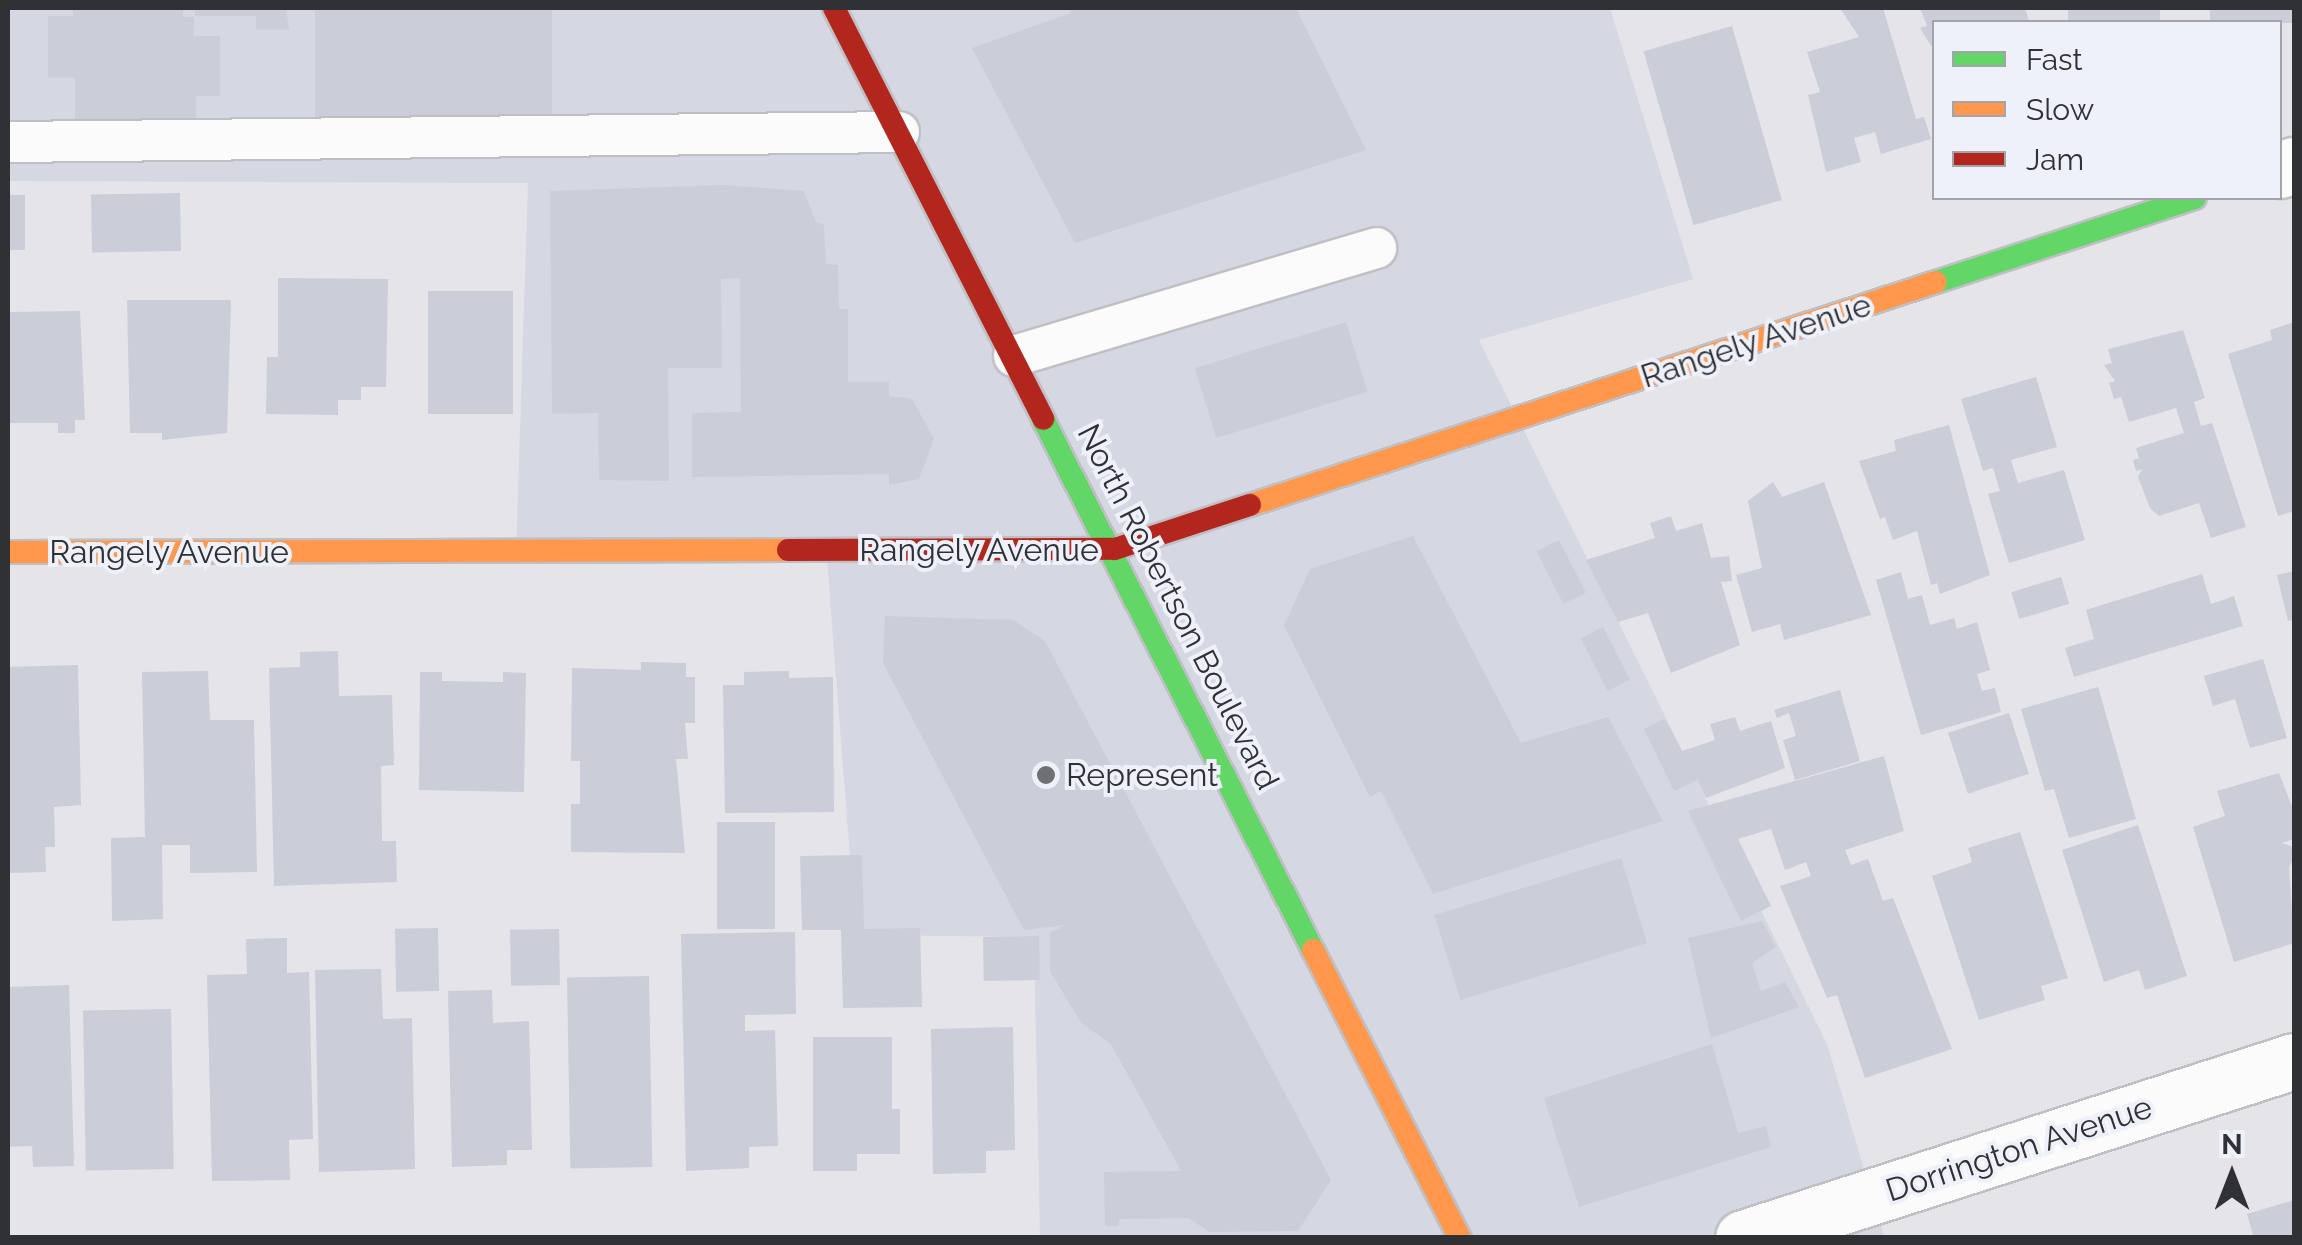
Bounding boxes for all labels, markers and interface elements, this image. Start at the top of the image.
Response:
legend [1932,20,2282,200]
text: Fast [2026,42,2083,77]
text: Slow [2026,92,2094,127]
text: Jam [2026,142,2084,177]
street label: Rangely Avenue [1635,285,1877,397]
street label: North Robertson Boulevard [1069,418,1287,796]
street label: Rangely Avenue [858,531,1100,569]
street label: Rangely Avenue [48,533,290,571]
place label: Represent [1066,756,1218,794]
marker: Represent [1035,764,1057,786]
street label: Dorrington Avenue [1881,1088,2157,1210]
north arrow [2182,1125,2282,1225]
text: N [2221,1128,2243,1161]

